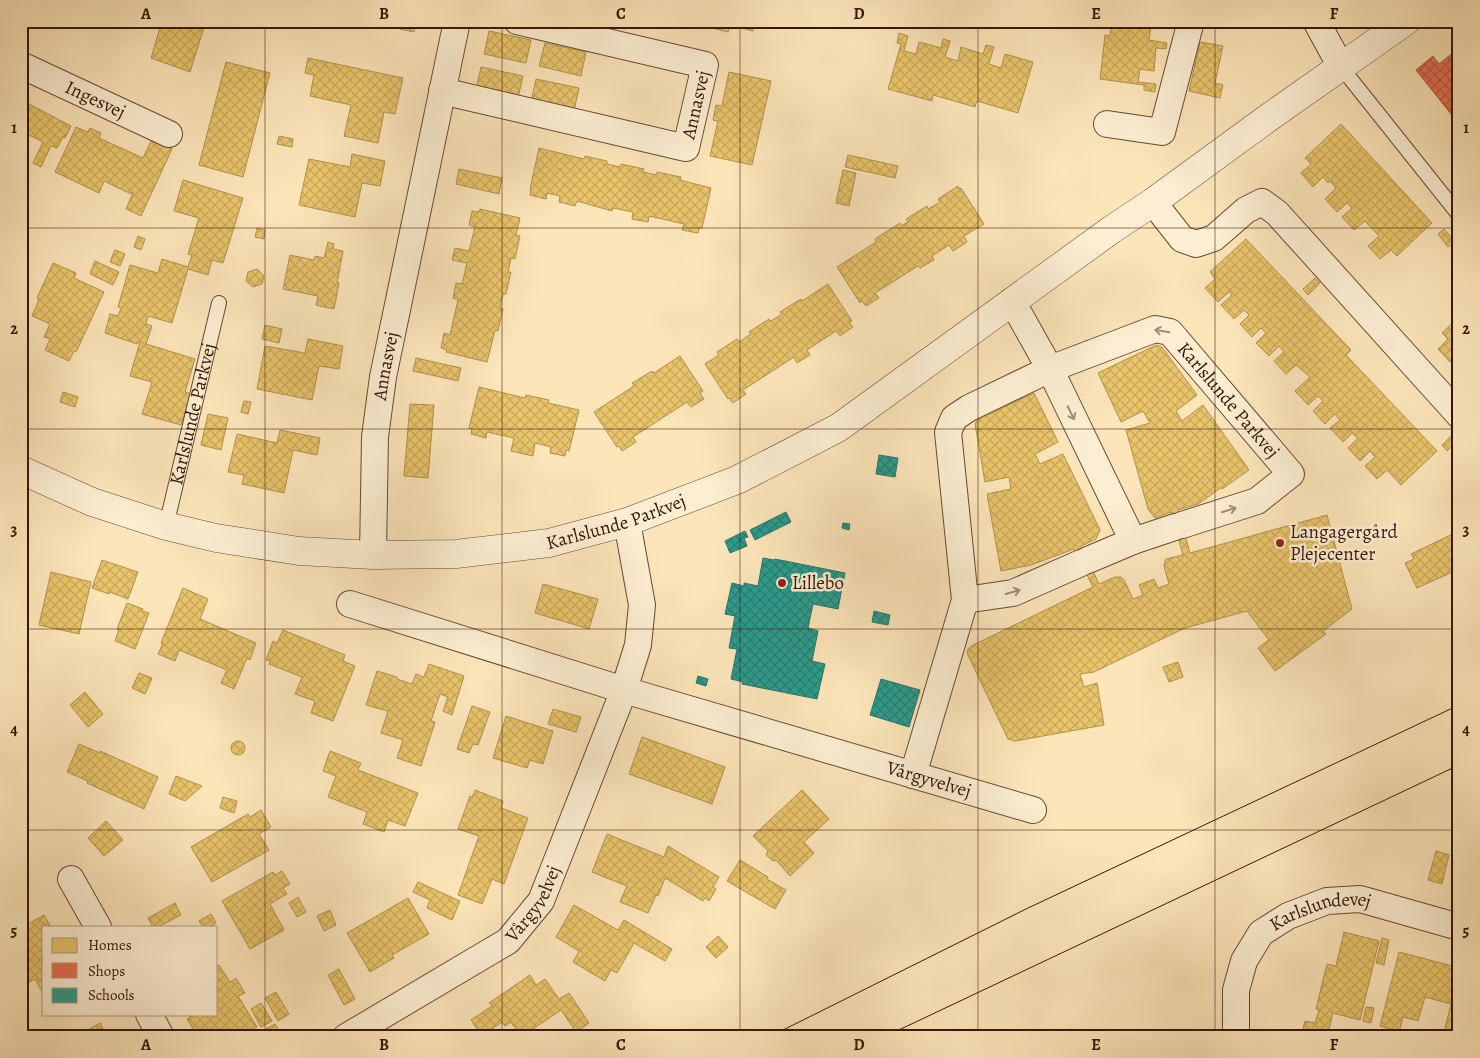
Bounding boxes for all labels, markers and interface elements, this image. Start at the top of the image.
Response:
text: A [140,3,152,25]
text: B [379,3,389,25]
text: C [616,3,626,25]
text: D [853,3,865,25]
text: E [1091,3,1101,25]
text: F [1330,3,1339,25]
street label: Annasvej [675,68,716,142]
street label: Ingesvej [61,74,130,125]
text: 1 [11,117,17,139]
text: 1 [1463,117,1469,139]
text: 2 [10,318,18,340]
text: 2 [1462,318,1470,340]
one-way arrow [1155,326,1171,336]
street label: Annasvej [367,329,405,403]
street label: Karlslunde Parkvej [1171,337,1285,464]
street label: Karlslunde Parkvej [163,341,222,488]
one-way arrow [1067,405,1076,420]
street label: Karlslunde Parkvej [543,488,689,556]
one-way arrow [1220,505,1236,514]
text: 3 [11,519,18,541]
place label: Langagergård Plejecenter [1290,519,1399,567]
text: 3 [1463,519,1470,541]
marker: Langagergård Plejecenter [1274,537,1286,549]
place label: Lillebo [792,570,844,596]
marker: Lillebo [776,577,788,589]
one-way arrow [1004,586,1020,596]
text: 4 [10,719,18,741]
text: 4 [1462,719,1470,741]
street label: Vårgyvelvej [883,754,974,804]
street label: Vårgyvelvej [499,862,567,948]
street label: Karlslundevej [1265,886,1374,937]
text: 5 [11,920,18,942]
text: 5 [1463,920,1470,942]
legend [42,926,218,1016]
text: Homes [88,935,132,955]
text: Shops [88,961,125,981]
text: Schools [88,985,135,1005]
text: A [140,1034,152,1056]
text: B [379,1034,389,1056]
text: C [616,1034,626,1056]
text: D [853,1034,865,1056]
text: E [1091,1034,1101,1056]
text: F [1330,1034,1339,1056]

